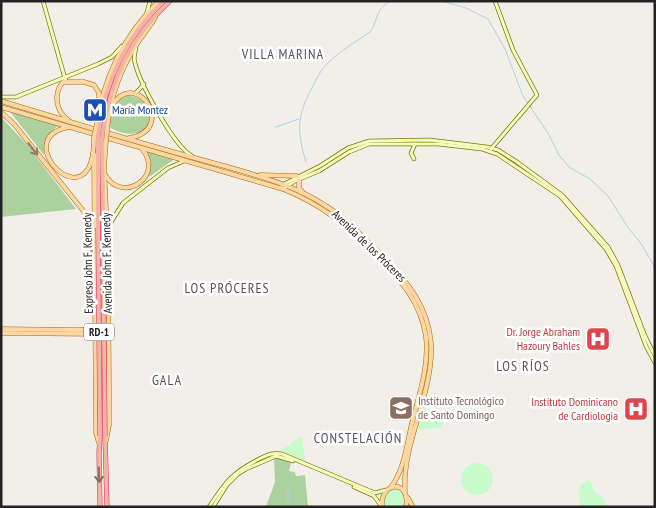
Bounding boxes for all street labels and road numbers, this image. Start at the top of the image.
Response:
street label: Avenida de los Próceres [329,206,410,285]
street label: Expreso John F. Kennedy [79,212,96,314]
street label: Avenida John F. Kennedy [98,212,115,314]
road number: RD-1 [84,324,114,341]

